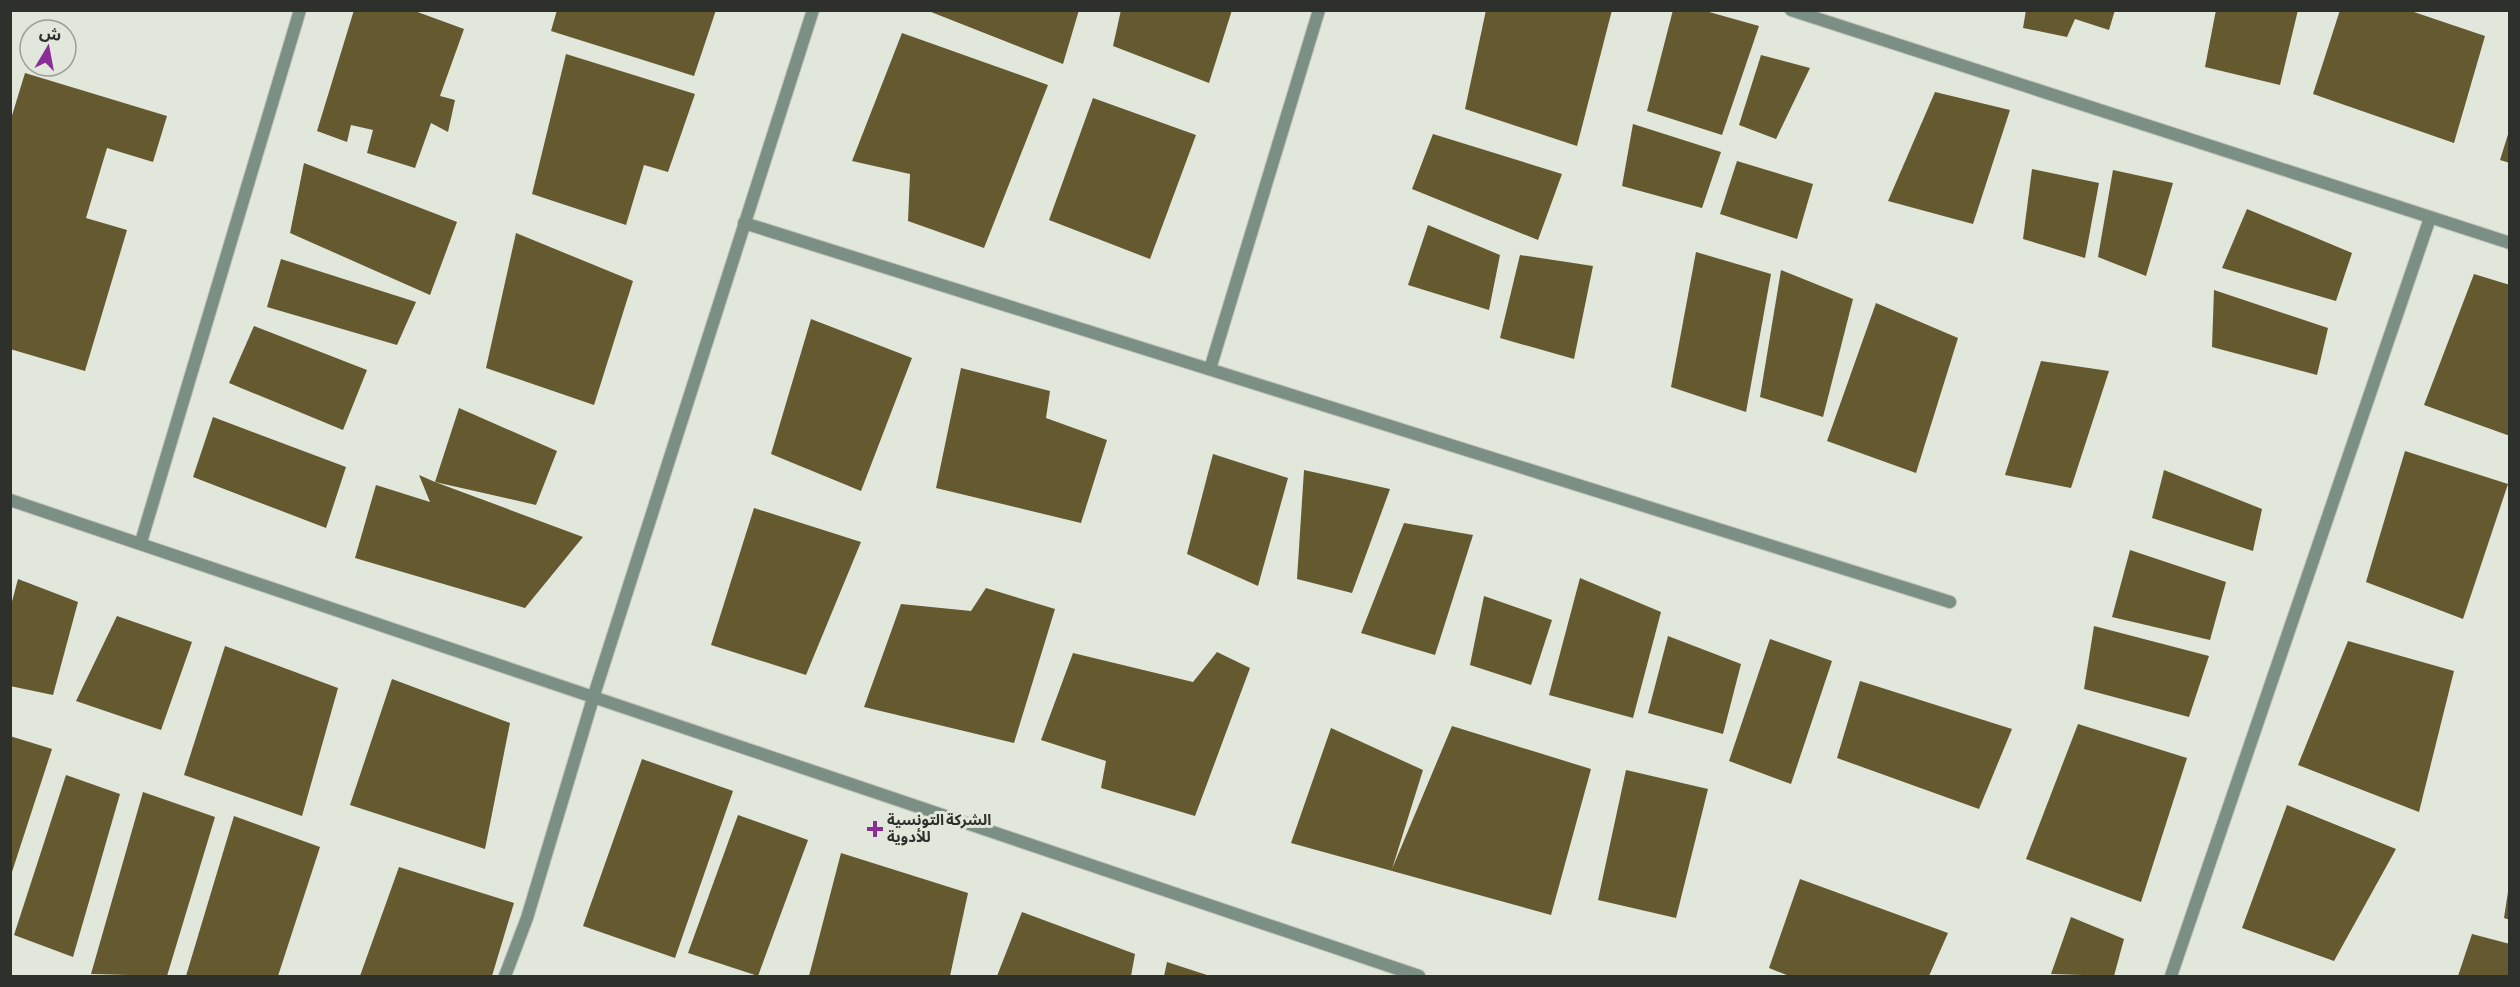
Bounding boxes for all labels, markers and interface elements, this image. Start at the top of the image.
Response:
north arrow [18,18,78,78]
text: ش [38,22,63,45]
place label: الشركة التونسية للأدوية [887,811,991,846]
marker: الشركة التونسية للأدوية [868,822,882,836]

